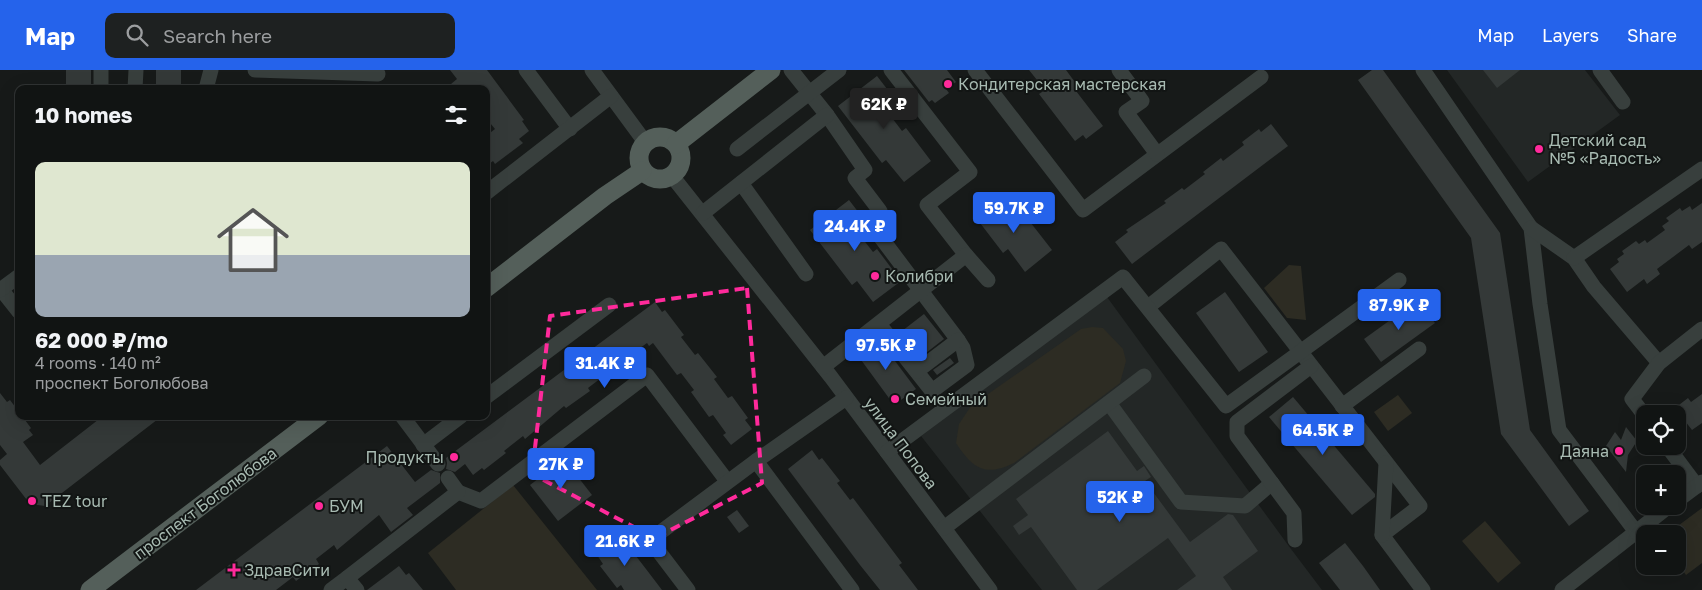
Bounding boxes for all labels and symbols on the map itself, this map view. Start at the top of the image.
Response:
place label: Кондитерская мастерская [958,74,1166,94]
marker: Кондитерская мастерская [942,78,954,90]
pin: 62K ₽ [849,88,919,130]
place label: Детский сад №5 «Радость» [1549,130,1661,168]
marker: Детский сад №5 «Радость» [1533,143,1545,155]
pin: 59.7K ₽ [968,191,1060,234]
pin: 24.4K ₽ [809,210,901,252]
place label: Колибри [885,266,954,286]
marker: Колибри [869,270,881,282]
pin: 87.9K ₽ [1353,288,1445,331]
pin: 97.5K ₽ [840,328,932,371]
pin: 31.4K ₽ [559,346,651,389]
place label: Семейный [905,389,987,409]
street label: улица Попова [860,393,942,493]
marker: Семейный [889,393,901,405]
pin: 64.5K ₽ [1277,414,1369,456]
place label: Даяна [1560,441,1609,461]
street label: проспект Боголюбова [130,443,280,563]
marker: Даяна [1613,445,1625,457]
place label: Продукты [366,447,444,467]
pin: 27K ₽ [526,448,596,490]
marker: Продукты [448,451,460,463]
pin: 52K ₽ [1085,480,1155,523]
place label: TEZ tour [42,491,107,511]
marker: TEZ tour [26,495,38,507]
place label: БУМ [329,496,364,516]
marker: БУМ [313,500,325,512]
pin: 21.6K ₽ [579,524,671,567]
place label: ЗдравСити [244,560,330,580]
marker: ЗдравСити [228,564,240,576]

